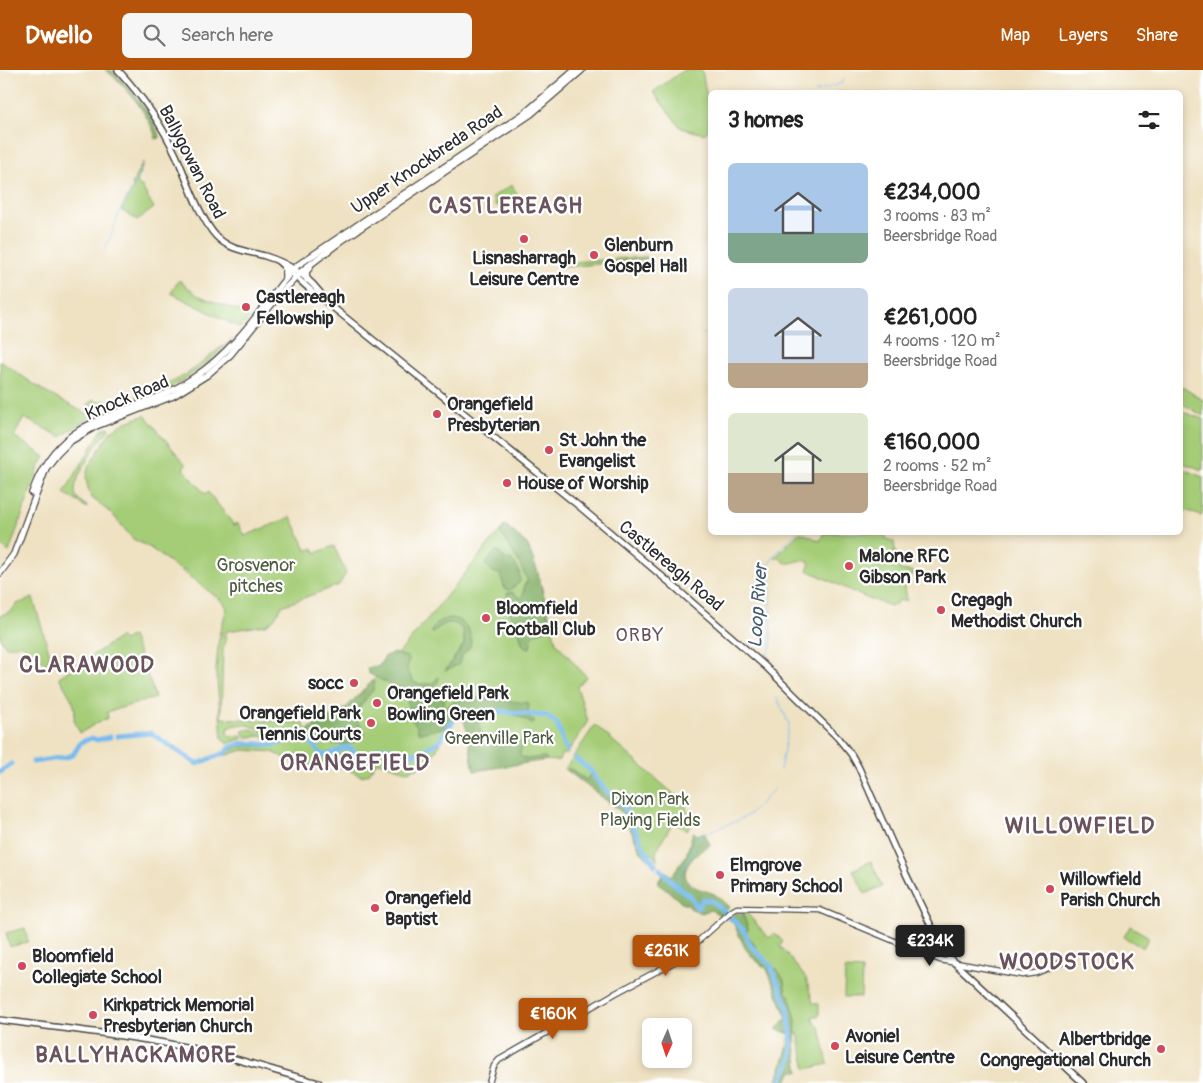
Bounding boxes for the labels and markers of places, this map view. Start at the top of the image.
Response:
marker: Lisnasharragh Leisure Centre [518,233,530,245]
place label: Glenburn Gospel Hall [604,234,688,278]
place label: Lisnasharragh Leisure Centre [469,247,580,291]
marker: Glenburn Gospel Hall [588,249,600,261]
place label: Castlereagh Fellowship [256,286,345,330]
marker: Castlereagh Fellowship [240,301,252,313]
place label: Orangefield Presbyterian [447,393,540,437]
marker: Orangefield Presbyterian [431,408,443,420]
place label: St John the Evangelist [559,429,647,473]
marker: St John the Evangelist [543,444,555,456]
place label: House of Worship [517,472,649,495]
marker: House of Worship [501,477,513,489]
place label: Malone RFC Gibson Park [859,545,949,589]
marker: Malone RFC Gibson Park [843,560,855,572]
place label: Cregagh Methodist Church [951,589,1083,633]
place label: Bloomfield Football Club [496,597,596,641]
marker: Cregagh Methodist Church [935,604,947,616]
marker: Bloomfield Football Club [480,612,492,624]
place label: socc [308,672,344,695]
marker: socc [348,677,360,689]
place label: Orangefield Park Bowling Green [387,682,509,726]
marker: Orangefield Park Bowling Green [371,697,383,709]
place label: Orangefield Park Tennis Courts [239,702,362,746]
marker: Orangefield Park Tennis Courts [365,717,377,729]
place label: Elmgrove Primary School [730,854,843,898]
place label: Willowfield Parish Church [1060,868,1161,912]
marker: Elmgrove Primary School [714,869,726,881]
marker: Willowfield Parish Church [1044,883,1056,895]
place label: Orangefield Baptist [385,887,471,931]
marker: Orangefield Baptist [369,902,381,914]
pin: €234K [895,924,965,967]
pin: €261K [631,934,701,977]
place label: Bloomfield Collegiate School [32,945,162,989]
marker: Bloomfield Collegiate School [16,960,28,972]
place label: Kirkpatrick Memorial Presbyterian Church [103,994,254,1038]
pin: €160K [518,998,588,1040]
marker: Kirkpatrick Memorial Presbyterian Church [87,1009,99,1021]
place label: Avoniel Leisure Centre [845,1025,956,1069]
place label: Albertbridge Congregational Church [980,1028,1152,1072]
marker: Avoniel Leisure Centre [829,1040,841,1052]
marker: Albertbridge Congregational Church [1155,1043,1167,1055]

